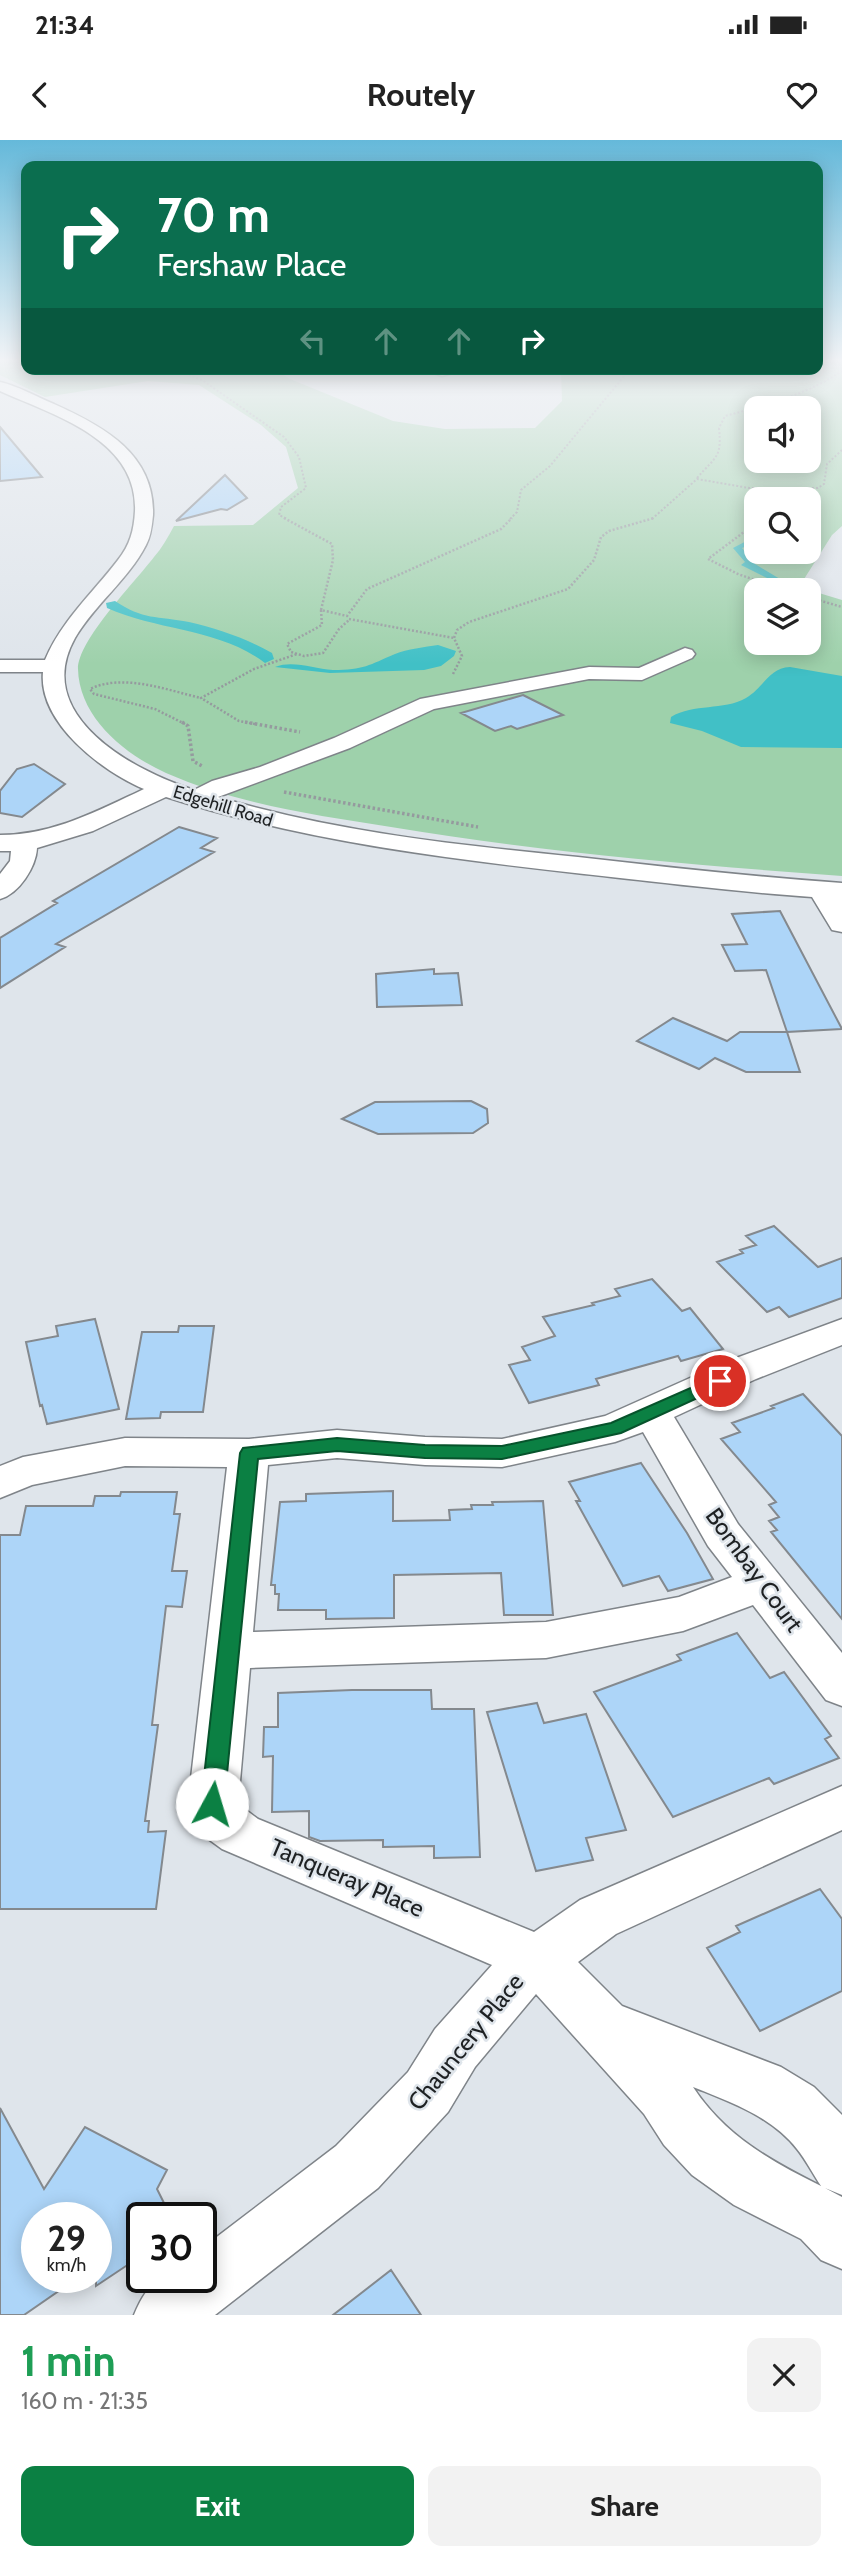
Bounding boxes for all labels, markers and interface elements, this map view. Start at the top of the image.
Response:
text: 21:34 [35,9,94,41]
text: Routely [367,75,475,114]
icon: back [21,76,59,114]
icon: heart [783,76,821,114]
text: 70 m [157,185,270,244]
icon: right [42,189,133,280]
text: Fershaw Place [157,245,347,284]
icon: left [294,322,332,360]
icon: ahead [367,322,405,360]
icon: ahead [440,322,478,360]
icon: right [513,322,551,360]
map controls [744,396,821,655]
button: sound [744,396,821,473]
button: search [744,487,821,564]
button: layers [744,578,821,655]
street label: Edgehill Road [171,780,275,832]
pin [690,1351,750,1411]
icon: arrive [701,1362,739,1400]
street label: Bombay Court [700,1502,809,1637]
position arrow [175,1767,249,1841]
street label: Tanqueray Place [266,1832,428,1923]
street label: Chauncery Place [402,1968,530,2116]
speed limit sign: 30 [126,2202,217,2293]
text: 29 [47,2217,86,2260]
text: km/h [47,2254,86,2276]
text: 1 min [21,2335,116,2387]
button: close [747,2338,821,2412]
text: 160 m · 21:35 [21,2387,148,2415]
button: Exit [21,2466,414,2546]
button: Share [428,2466,821,2546]

